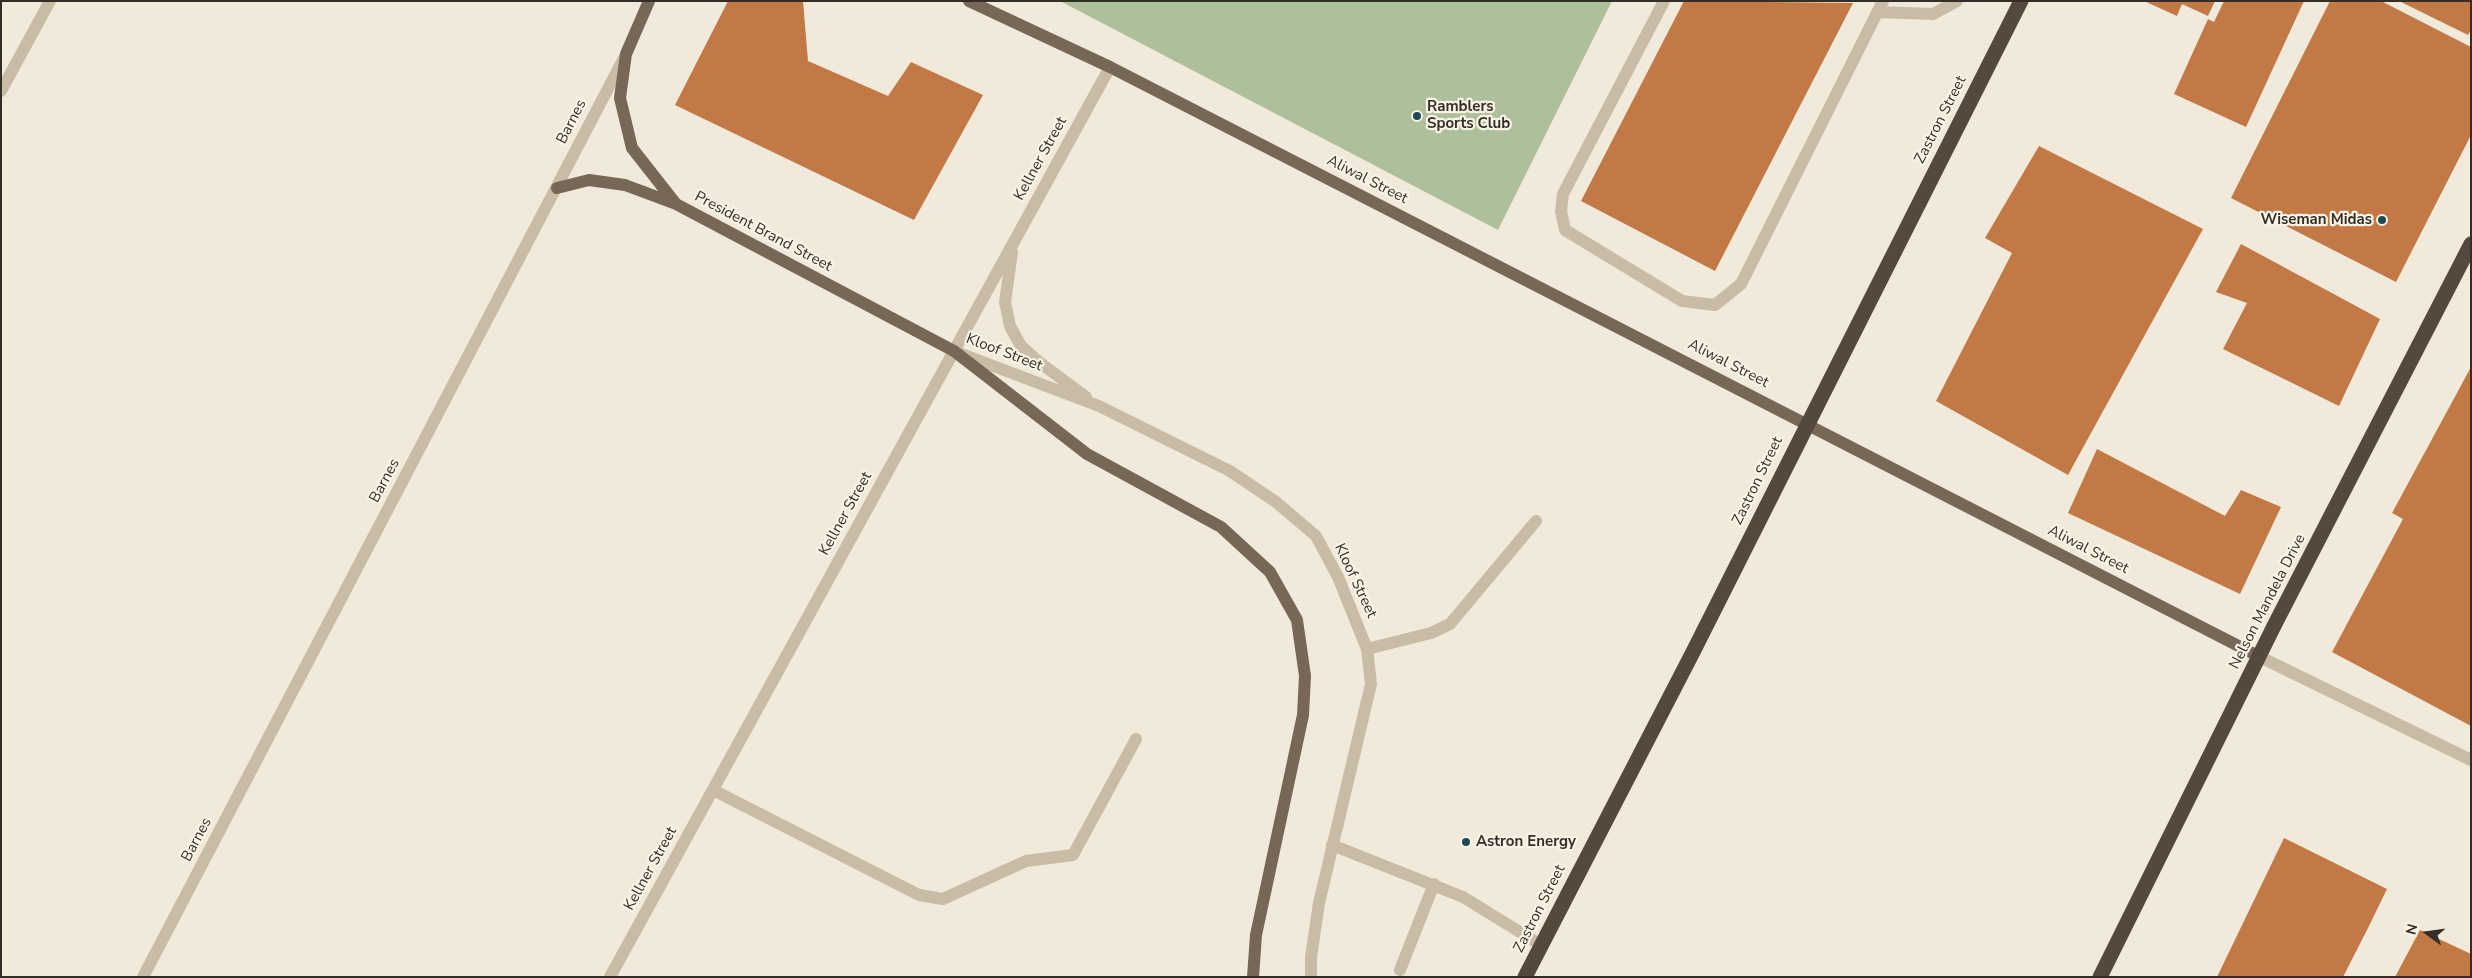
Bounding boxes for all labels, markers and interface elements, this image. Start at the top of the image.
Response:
street label: Zastron Street [1911,73,1971,167]
street label: Barnes [553,97,591,147]
place label: Ramblers Sports Club [1427,98,1510,133]
marker: Ramblers Sports Club [1411,110,1423,122]
street label: Kellner Street [1011,114,1071,204]
street label: Aliwal Street [1323,152,1411,208]
street label: President Brand Street [691,188,835,276]
place label: Wiseman Midas [2260,211,2372,229]
marker: Wiseman Midas [2376,214,2388,226]
street label: Kloof Street [963,330,1045,376]
street label: Aliwal Street [1684,336,1772,392]
street label: Zastron Street [1729,434,1787,528]
street label: Barnes [366,456,404,506]
street label: Kellner Street [816,469,876,559]
street label: Aliwal Street [2044,522,2132,578]
street label: Nelson Mandela Drive [2226,531,2310,673]
street label: Kloof Street [1330,541,1380,621]
street label: Barnes [178,815,216,865]
street label: Kellner Street [621,824,681,914]
place label: Astron Energy [1476,833,1576,851]
marker: Astron Energy [1460,836,1472,848]
street label: Zastron Street [1510,862,1570,956]
north arrow [2402,908,2452,958]
text: N [2401,922,2422,937]

